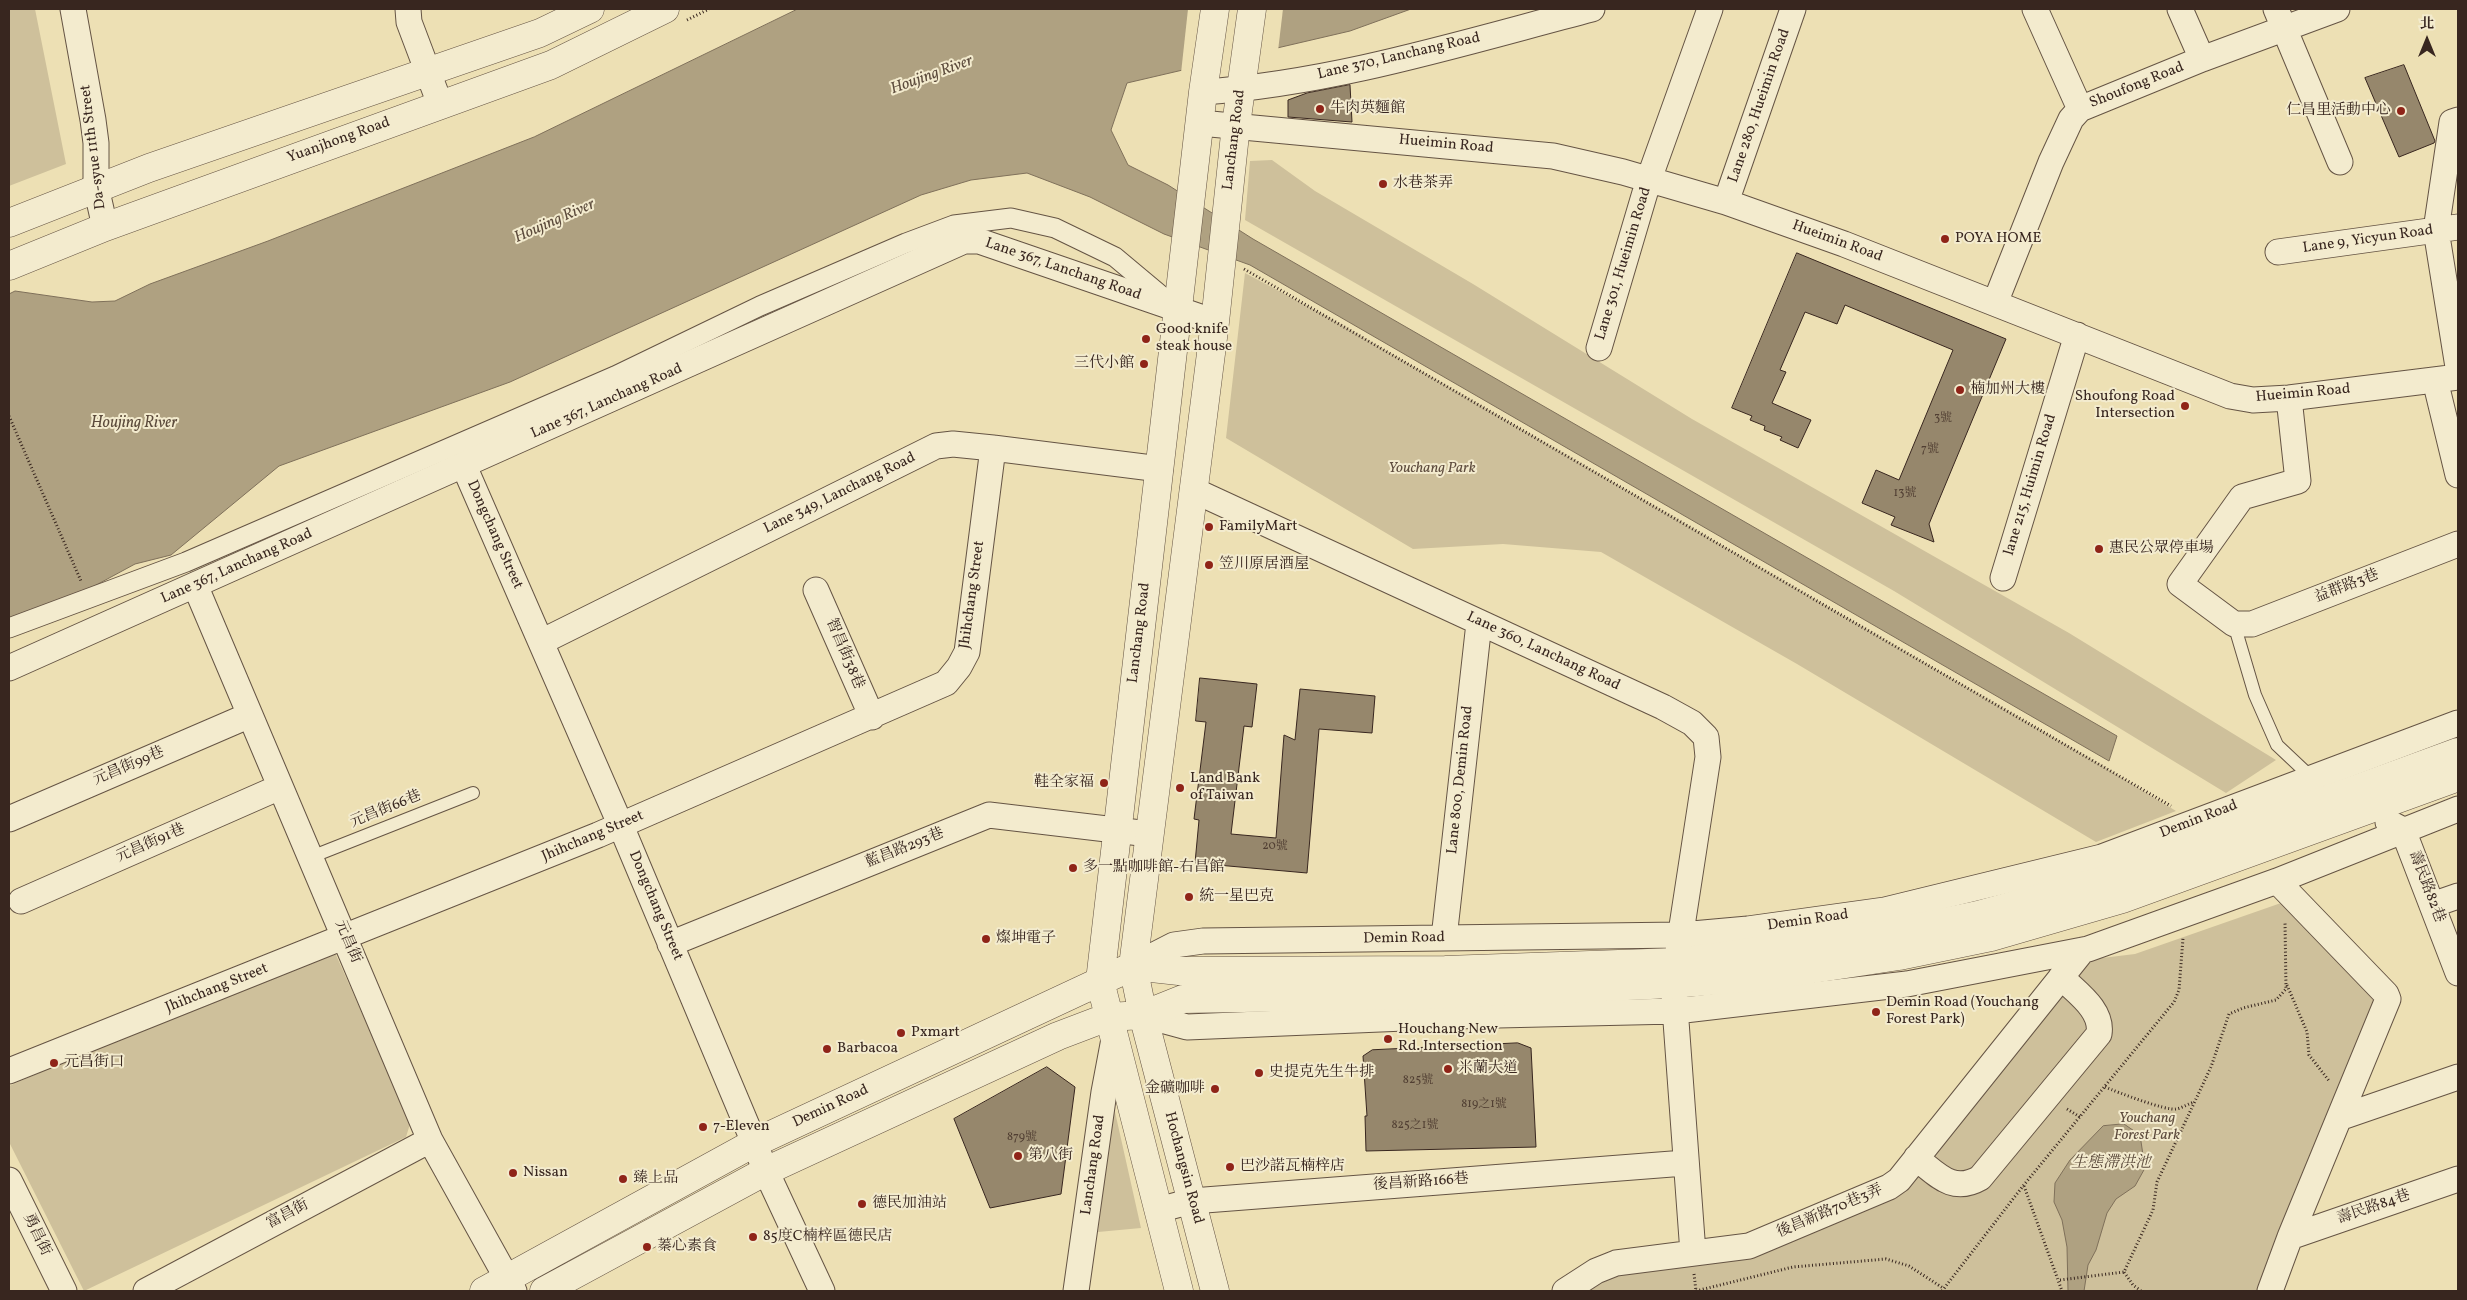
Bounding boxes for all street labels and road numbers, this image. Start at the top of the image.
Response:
street label: Lane 280, Hueimin Road [1725,27,1795,185]
street label: Lane 370, Lanchang Road [1316,30,1482,84]
street label: Shoufong Road [2087,59,2187,113]
street label: Da-syue 11th Street [77,84,111,210]
street label: Lanchang Road [1220,89,1250,191]
street label: Yuanjhong Road [285,114,393,168]
street label: Hueimin Road [1398,132,1494,158]
street label: Lane 301, Hueimin Road [1592,185,1656,343]
street label: Hueimin Road [1789,217,1885,267]
street label: Lane 9, Yicyun Road [2302,222,2434,258]
street label: Lane 367, Lanchang Road [983,235,1143,305]
street label: Lane 367, Lanchang Road [528,360,686,444]
street label: Hueimin Road [2255,381,2351,407]
street label: lane 215, Huimin Road [2001,412,2061,558]
street label: Lane 349, Lanchang Road [761,449,919,539]
street label: Dongchang Street [462,478,526,592]
street label: Lane 367, Lanchang Road [158,525,316,609]
street label: Jhihchang Street [957,540,989,650]
street label: 益群路3巷 [2312,566,2382,608]
street label: Lanchang Road [1125,582,1155,684]
street label: Lane 360, Lanchang Road [1463,609,1623,695]
street label: 智昌街38巷 [821,616,867,692]
street label: Lane 800, Demin Road [1444,705,1478,855]
street label: 元昌街99巷 [91,744,167,790]
street label: 元昌街66巷 [348,788,424,832]
street label: Demin Road [2158,797,2240,843]
street label: Jhihchang Street [539,807,647,867]
street label: 元昌街91巷 [114,821,188,867]
street label: 藍昌路293巷 [863,825,947,873]
street label: 壽民路82巷 [2404,848,2448,926]
street label: Dongchang Street [624,849,686,963]
street label: Demin Road [1766,906,1850,936]
street label: 元昌街 [330,918,364,966]
street label: Demin Road [1363,929,1445,949]
street label: Jhihchang Street [163,960,271,1018]
street label: Demin Road [790,1082,872,1132]
street label: Hochangsin Road [1159,1110,1207,1226]
street label: Lanchang Road [1078,1114,1110,1216]
street label: 後昌新路166巷 [1372,1171,1470,1195]
street label: 後昌新路70巷3弄 [1774,1182,1886,1242]
street label: 壽民路84巷 [2335,1187,2413,1229]
street label: 富昌街 [264,1196,312,1234]
street label: 勇昌街 [18,1211,54,1259]

